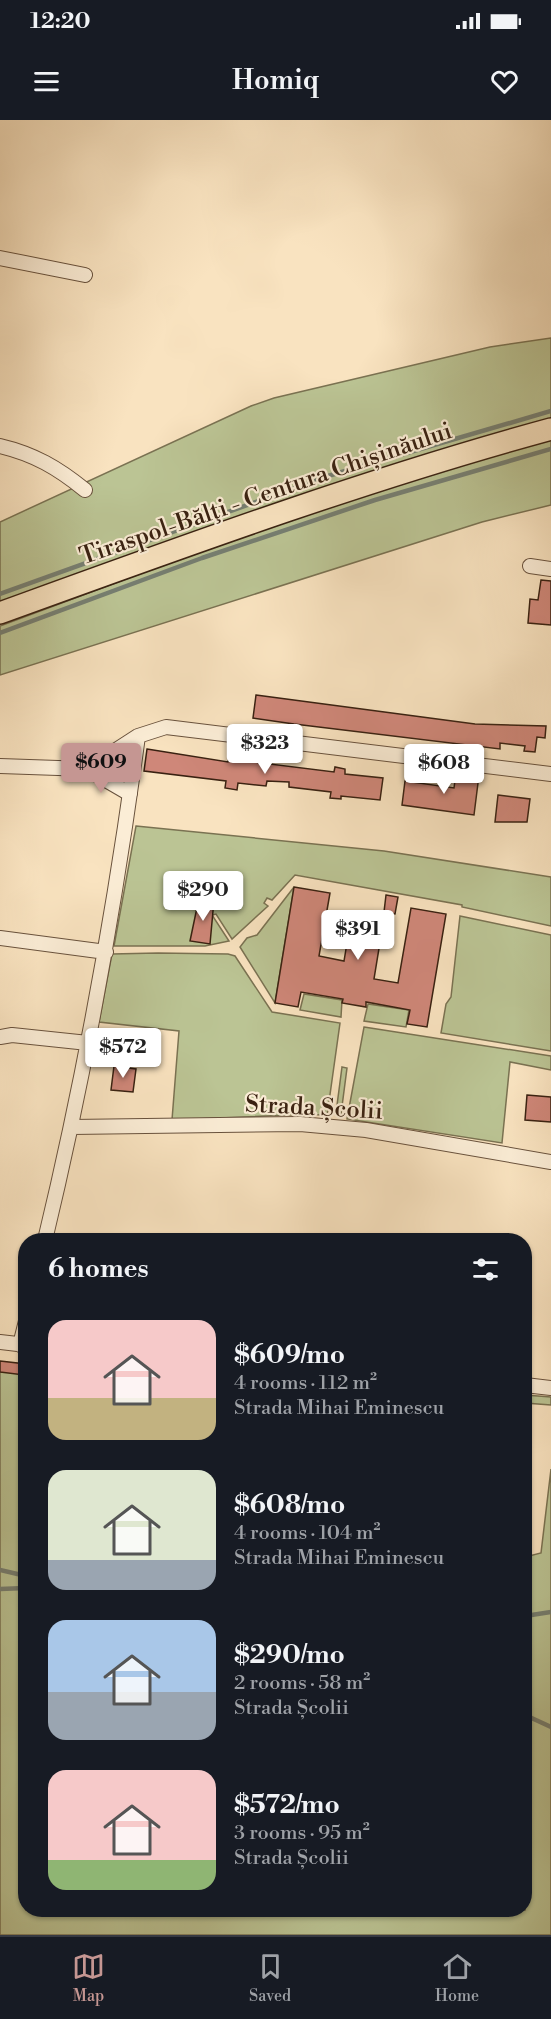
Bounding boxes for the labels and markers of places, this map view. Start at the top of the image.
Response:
pin: $323 [229,724,301,775]
pin: $609 [65,743,137,794]
pin: $608 [408,744,480,795]
pin: $290 [167,871,239,922]
pin: $391 [322,910,394,961]
pin: $572 [87,1028,159,1079]

